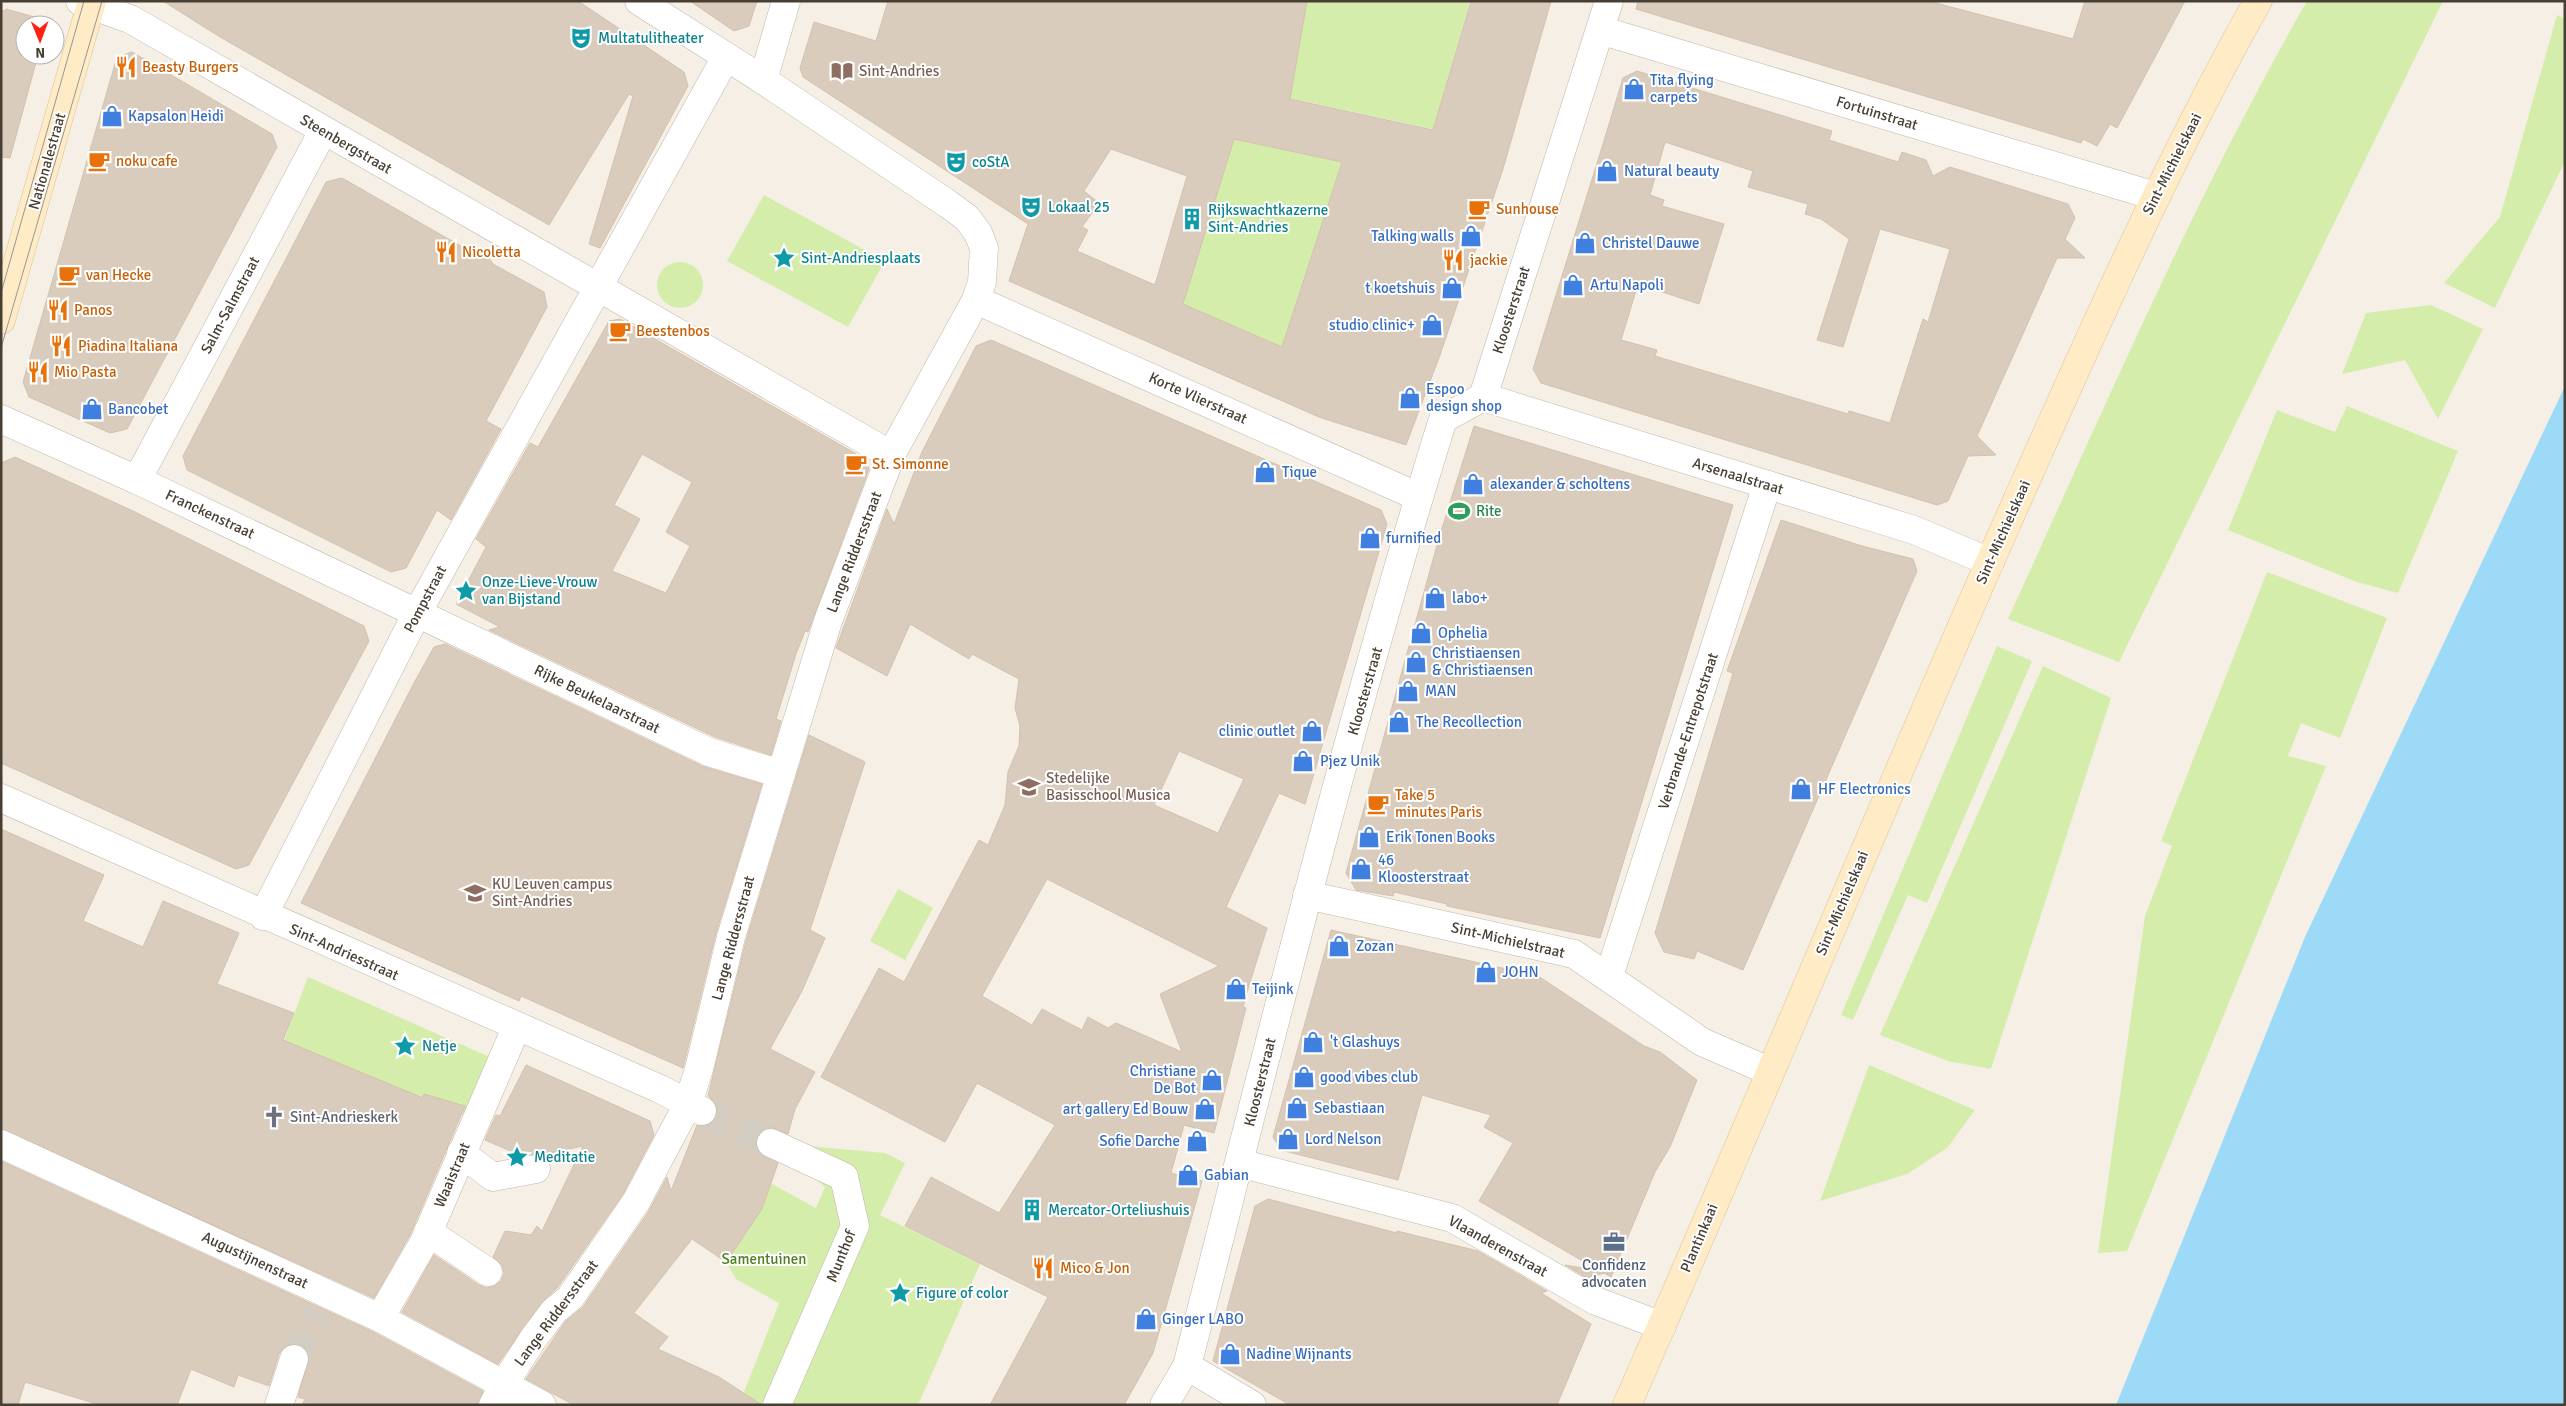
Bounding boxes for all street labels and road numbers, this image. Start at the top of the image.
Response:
street label: Fortuinstraat [1834,92,1920,134]
street label: Nationalestraat [25,110,69,212]
street label: Steenbergstraat [297,110,395,178]
street label: Sint-Michielskaai [2139,110,2205,218]
street label: Salm-Salmstraat [197,253,263,357]
street label: Kloosterstraat [1488,264,1534,356]
street label: Korte Vlierstraat [1146,368,1250,428]
street label: Arsenaalstraat [1690,454,1786,498]
street label: Sint-Michielskaai [1972,477,2034,587]
street label: Franckenstraat [163,486,257,542]
street label: Lange Riddersstraat [823,489,885,615]
street label: Pompstraat [400,562,450,636]
street label: Kloosterstraat [1344,645,1386,737]
street label: Verbrande-Entrepotstraat [1654,650,1722,812]
street label: Rijke Beukelaarstraat [531,661,663,737]
street label: Sint-Michielskaai [1812,848,1872,958]
street label: Lange Riddersstraat [708,874,758,1002]
street label: Sint-Michielstraat [1449,918,1567,962]
street label: Sint-Andriesstraat [287,920,401,984]
street label: Kloosterstraat [1240,1036,1280,1128]
street label: Waaistraat [430,1140,474,1210]
street label: Plantinkaai [1676,1201,1722,1275]
street label: Vlaanderenstraat [1445,1211,1551,1281]
street label: Munthof [822,1226,860,1285]
street label: Augustijnenstraat [199,1228,311,1292]
street label: Lange Riddersstraat [510,1256,602,1370]

